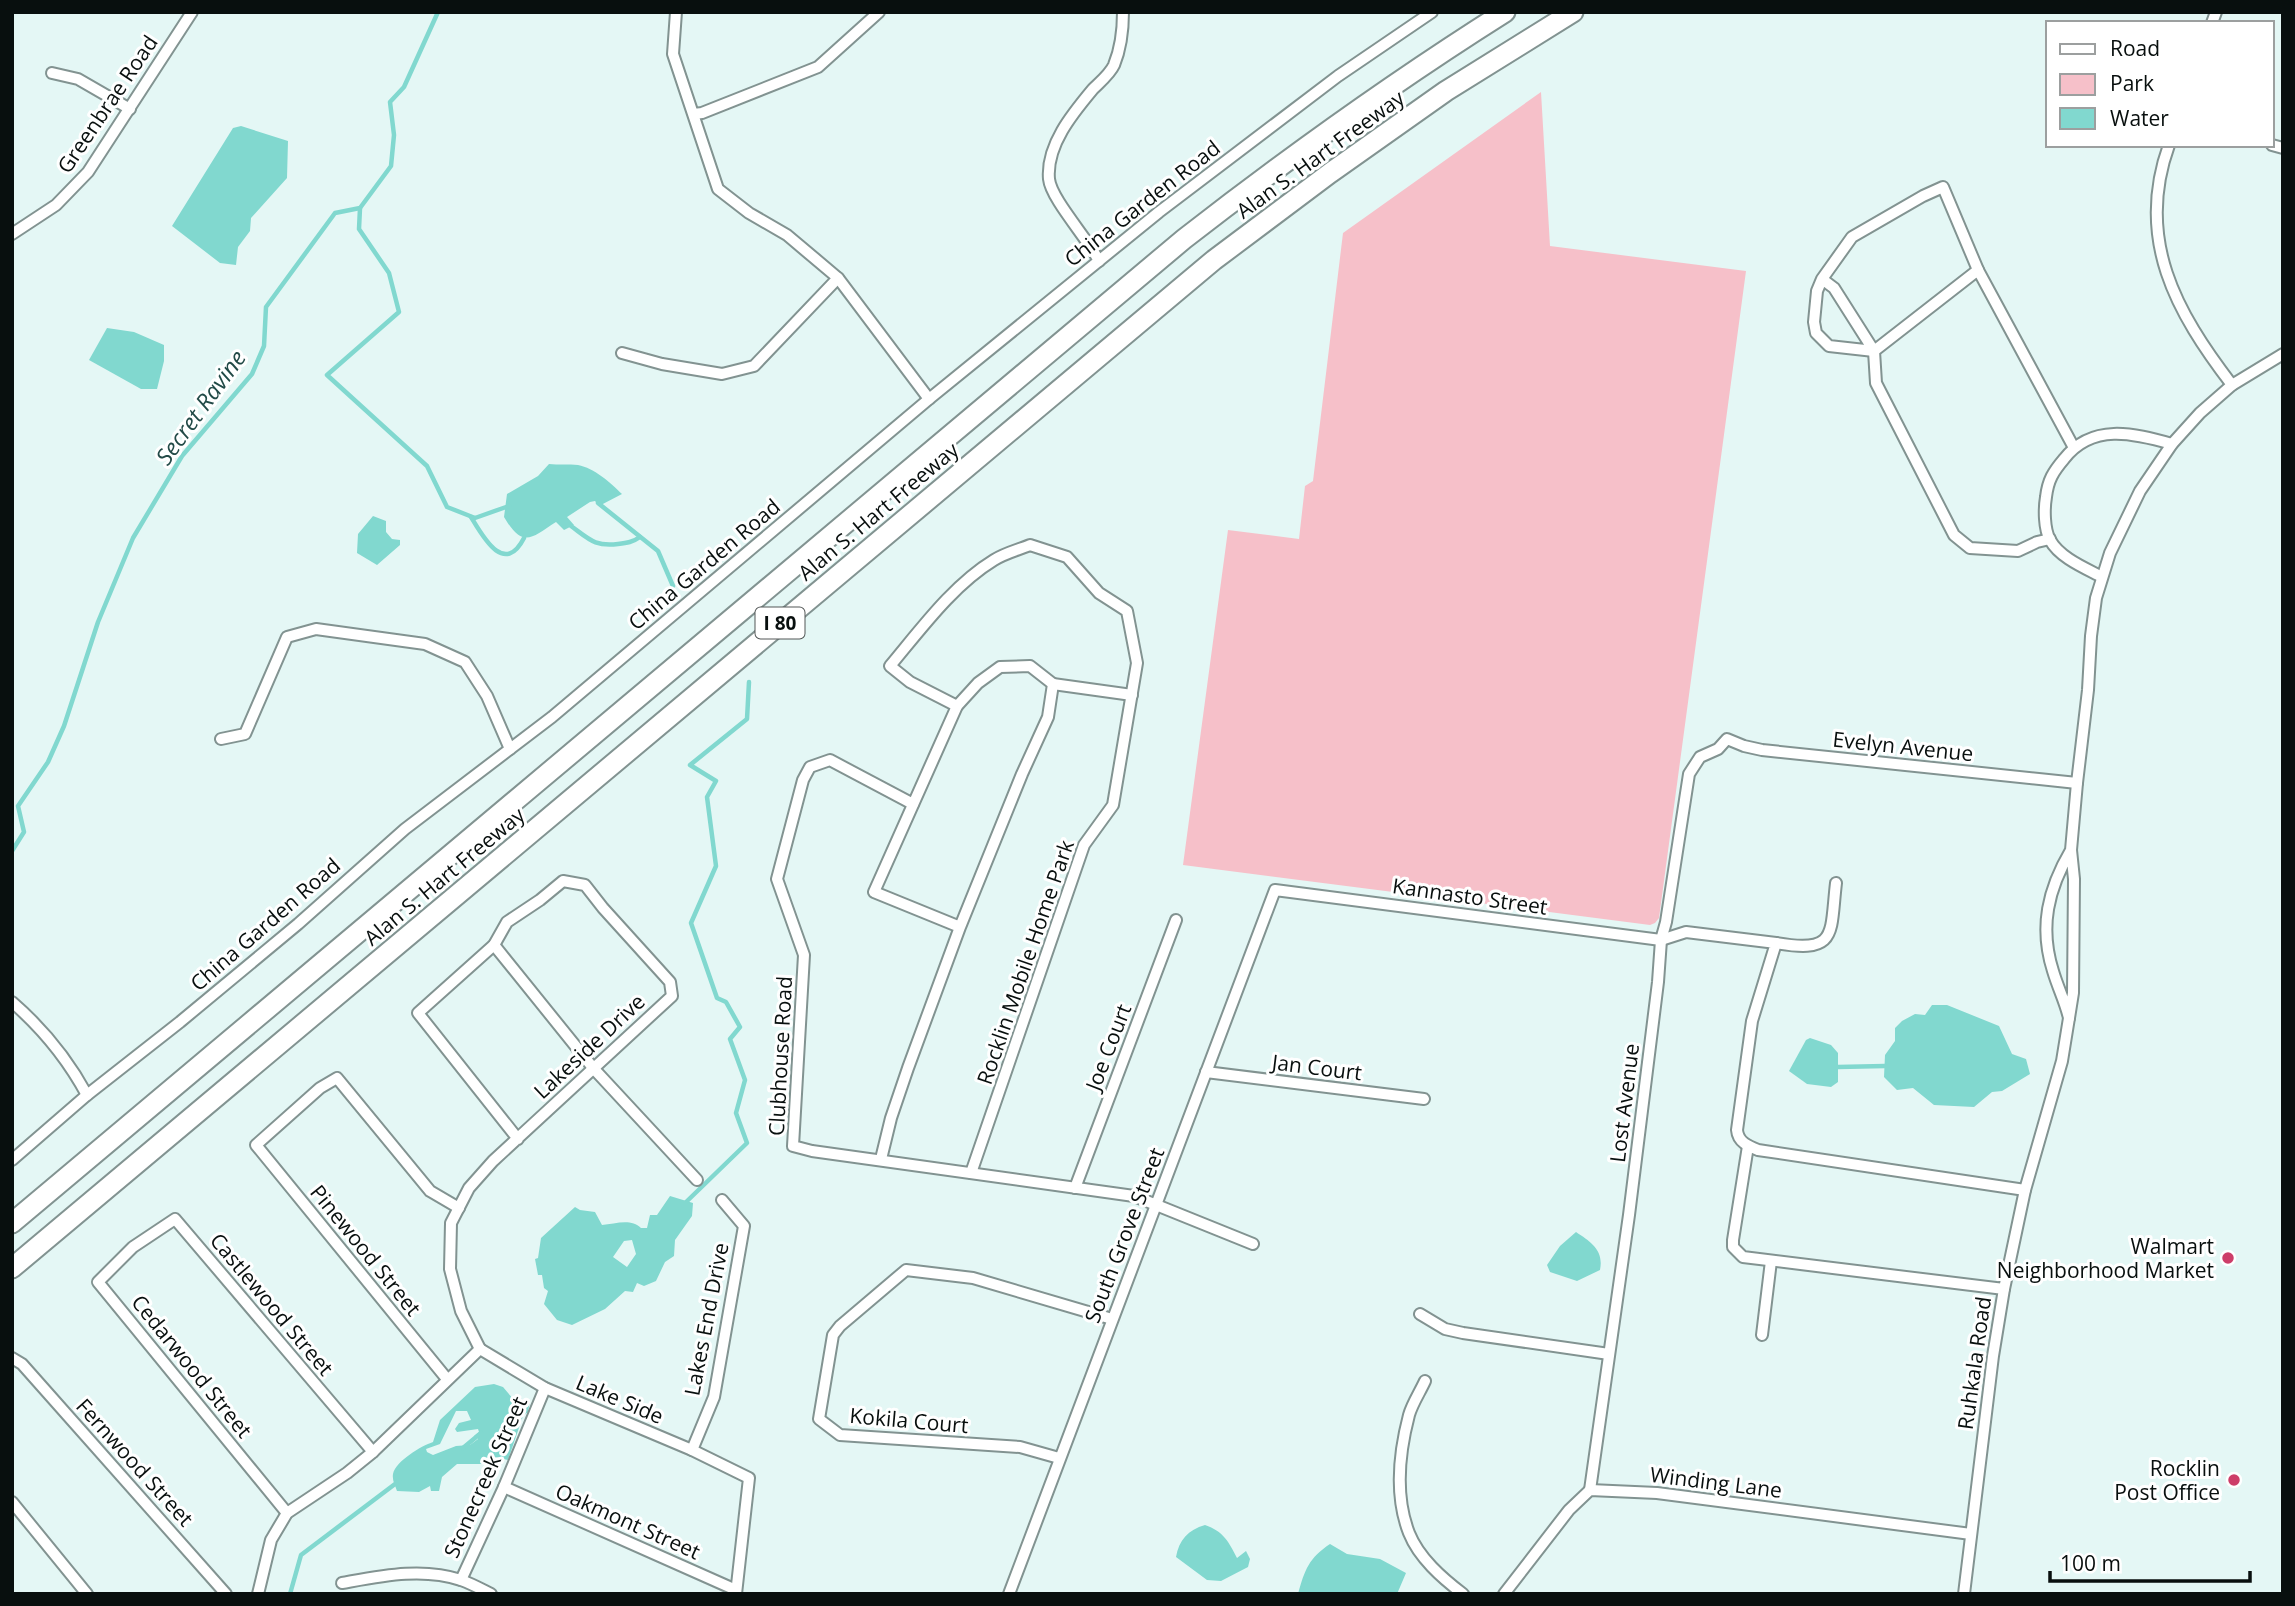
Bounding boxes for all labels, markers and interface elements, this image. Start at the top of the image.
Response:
legend [2046,21,2274,147]
street label: Greenbrae Road [50,30,164,178]
text: Road [2110,34,2160,62]
text: Park [2110,69,2154,97]
street label: Alan S. Hart Freeway [1230,83,1410,224]
text: Water [2110,104,2169,132]
street label: China Garden Road [1059,133,1225,273]
water label: Secret Ravine [147,343,253,471]
street label: Alan S. Hart Freeway [792,435,964,586]
street label: China Garden Road [622,492,786,636]
road number: I 80 [756,608,804,638]
street label: Evelyn Avenue [1831,725,1975,767]
street label: Alan S. Hart Freeway [358,800,530,951]
street label: Rocklin Mobile Home Park [970,836,1080,1088]
street label: China Garden Road [184,851,346,997]
street label: Kannasto Street [1391,871,1549,921]
street label: Clubhouse Road [762,975,798,1137]
street label: Lakeside Drive [527,987,651,1105]
street label: Joe Court [1078,1000,1137,1096]
street label: Lost Avenue [1603,1042,1645,1164]
street label: Jan Court [1268,1047,1364,1086]
street label: South Grove Street [1078,1143,1170,1327]
street label: Pinewood Street [304,1179,428,1321]
street label: Castlewood Street [204,1227,340,1381]
place label: Walmart Neighborhood Market [1997,1232,2214,1284]
street label: Lakes End Drive [677,1240,735,1398]
marker: Walmart Neighborhood Market [2220,1250,2236,1266]
street label: Cedarwood Street [126,1289,258,1443]
street label: Ruhkala Road [1951,1295,1997,1431]
street label: Lake Side [572,1368,668,1430]
street label: Fernwood Street [70,1392,200,1532]
street label: Stonecreek Street [437,1392,533,1562]
street label: Kokila Court [848,1401,970,1439]
place label: Rocklin Post Office [2114,1454,2220,1506]
street label: Winding Lane [1648,1460,1784,1504]
marker: Rocklin Post Office [2226,1472,2242,1488]
street label: Oakmont Street [551,1477,705,1565]
scale bar [2050,1540,2250,1584]
text: 100 m [2060,1549,2121,1577]

